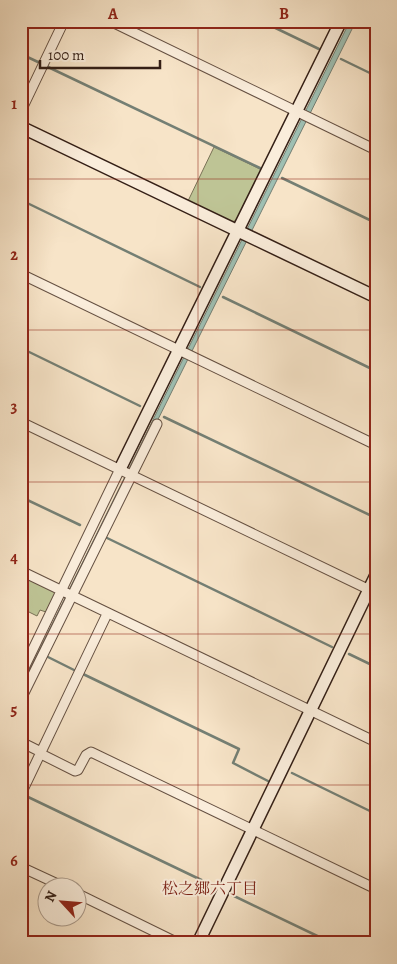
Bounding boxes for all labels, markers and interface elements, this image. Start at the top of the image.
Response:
text: A [107,3,119,25]
text: B [279,3,289,25]
scale bar [40,38,160,70]
text: 100 m [48,45,85,65]
text: 1 [11,93,17,115]
text: 2 [10,244,18,266]
text: 3 [11,396,18,418]
text: 4 [10,547,18,569]
text: 5 [11,699,18,721]
text: 6 [10,850,18,872]
north arrow [38,876,88,926]
district label: 松之郷六丁目 [162,878,258,900]
text: N [40,888,62,905]

